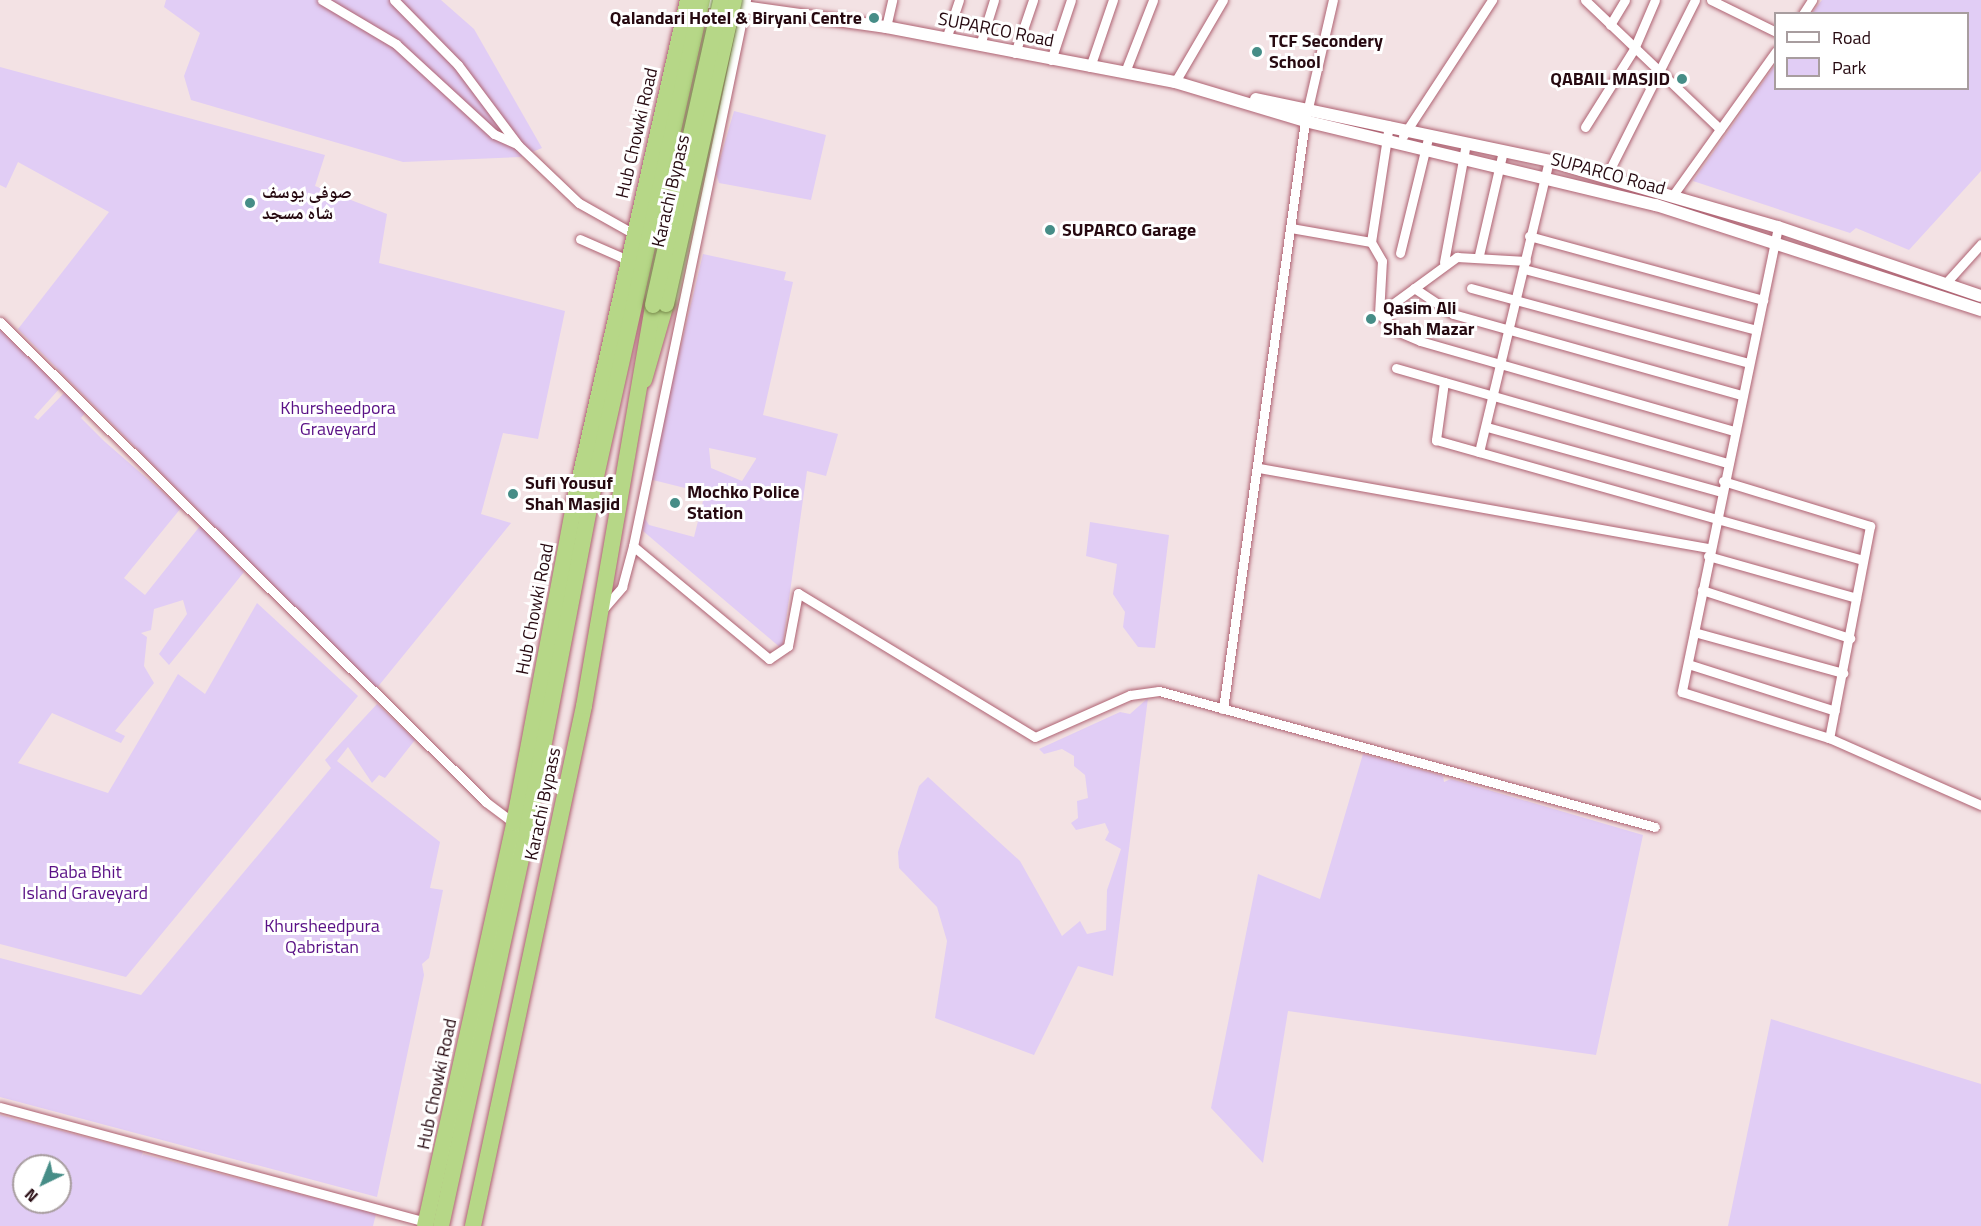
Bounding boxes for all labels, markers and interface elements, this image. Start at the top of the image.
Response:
place label: Qalandari Hotel & Biryani Centre [610,7,862,29]
street label: SUPARCO Road [936,8,1056,52]
marker: Qalandari Hotel & Biryani Centre [867,11,881,25]
legend [1774,12,1969,90]
text: Road [1832,24,1871,51]
place label: TCF Secondery School [1269,31,1383,74]
marker: TCF Secondery School [1250,45,1264,59]
text: Park [1832,54,1866,81]
street label: Hub Chowki Road [611,66,663,200]
place label: QABAIL MASJID [1550,68,1670,90]
marker: QABAIL MASJID [1675,72,1689,86]
street label: Karachi Bypass [648,133,694,249]
street label: SUPARCO Road [1548,148,1668,200]
place label: صوفی یوسف شاہ مسجد [262,182,352,224]
marker: صوفی یوسف شاہ مسجد [243,196,257,210]
place label: SUPARCO Garage [1062,219,1196,241]
marker: SUPARCO Garage [1043,223,1057,237]
place label: Qasim Ali Shah Mazar [1383,298,1475,340]
marker: Qasim Ali Shah Mazar [1364,312,1378,326]
park label: Khursheedpora Graveyard [280,398,396,440]
place label: Sufi Yousuf Shah Masjid [525,473,620,516]
place label: Mochko Police Station [687,482,799,524]
marker: Sufi Yousuf Shah Masjid [506,487,520,501]
marker: Mochko Police Station [668,496,682,510]
street label: Hub Chowki Road [512,542,558,676]
street label: Karachi Bypass [520,746,566,862]
park label: Baba Bhit Island Graveyard [22,862,148,904]
park label: Khursheedpura Qabristan [264,916,380,958]
street label: Hub Chowki Road [413,1017,461,1151]
north arrow [12,1154,72,1214]
text: N [19,1183,43,1208]

